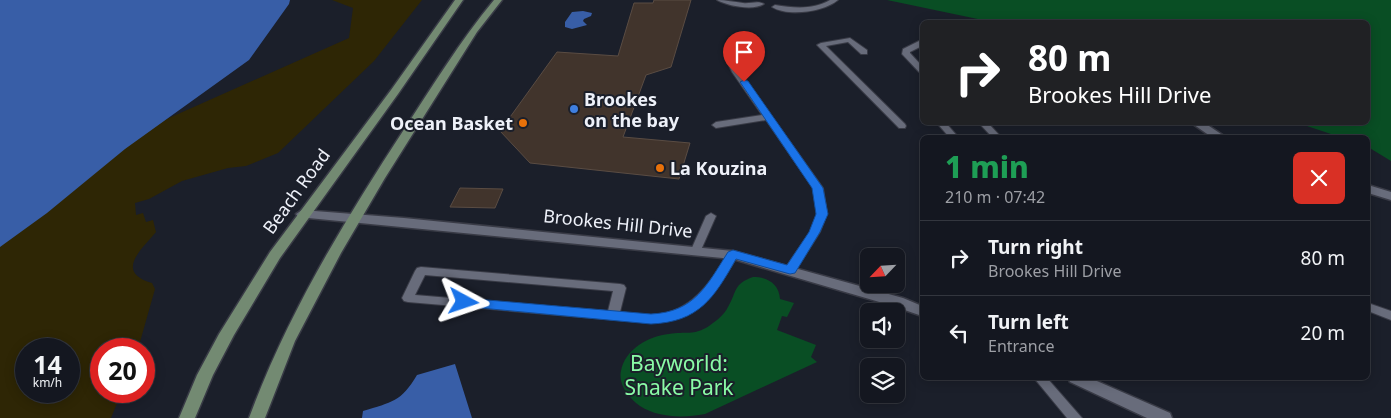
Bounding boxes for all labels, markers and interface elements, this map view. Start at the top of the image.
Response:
pin [723,31,765,82]
text: 80 m [1028,34,1111,81]
icon: arrive [730,38,758,66]
icon: right [945,40,1010,105]
text: Brookes Hill Drive [1028,79,1211,109]
place label: Brookes on the bay [584,87,680,132]
marker: Brookes on the bay [568,103,580,115]
place label: Ocean Basket [390,111,513,135]
marker: Ocean Basket [517,117,529,129]
street label: Beach Road [257,144,335,238]
text: 1 min [945,146,1029,187]
button: close [1293,152,1345,204]
place label: La Kouzina [670,156,767,180]
marker: La Kouzina [654,162,666,174]
text: 210 m · 07:42 [945,186,1045,208]
street label: Brookes Hill Drive [542,203,694,243]
text: Turn right [988,234,1083,260]
icon: right [945,244,973,272]
text: 80 m [1301,245,1345,271]
north arrow [860,248,905,292]
map controls [860,248,905,403]
text: Brookes Hill Drive [988,260,1121,282]
position arrow [437,275,489,327]
button: sound [860,303,905,348]
text: Turn left [988,309,1069,335]
icon: left [945,319,973,347]
text: 20 m [1301,320,1345,346]
text: Entrance [988,335,1054,357]
speed limit sign: 20 [90,338,155,403]
text: 14 [33,347,62,381]
park label: Bayworld: Snake Park [624,349,734,401]
button: layers [860,358,905,403]
text: km/h [33,374,62,391]

